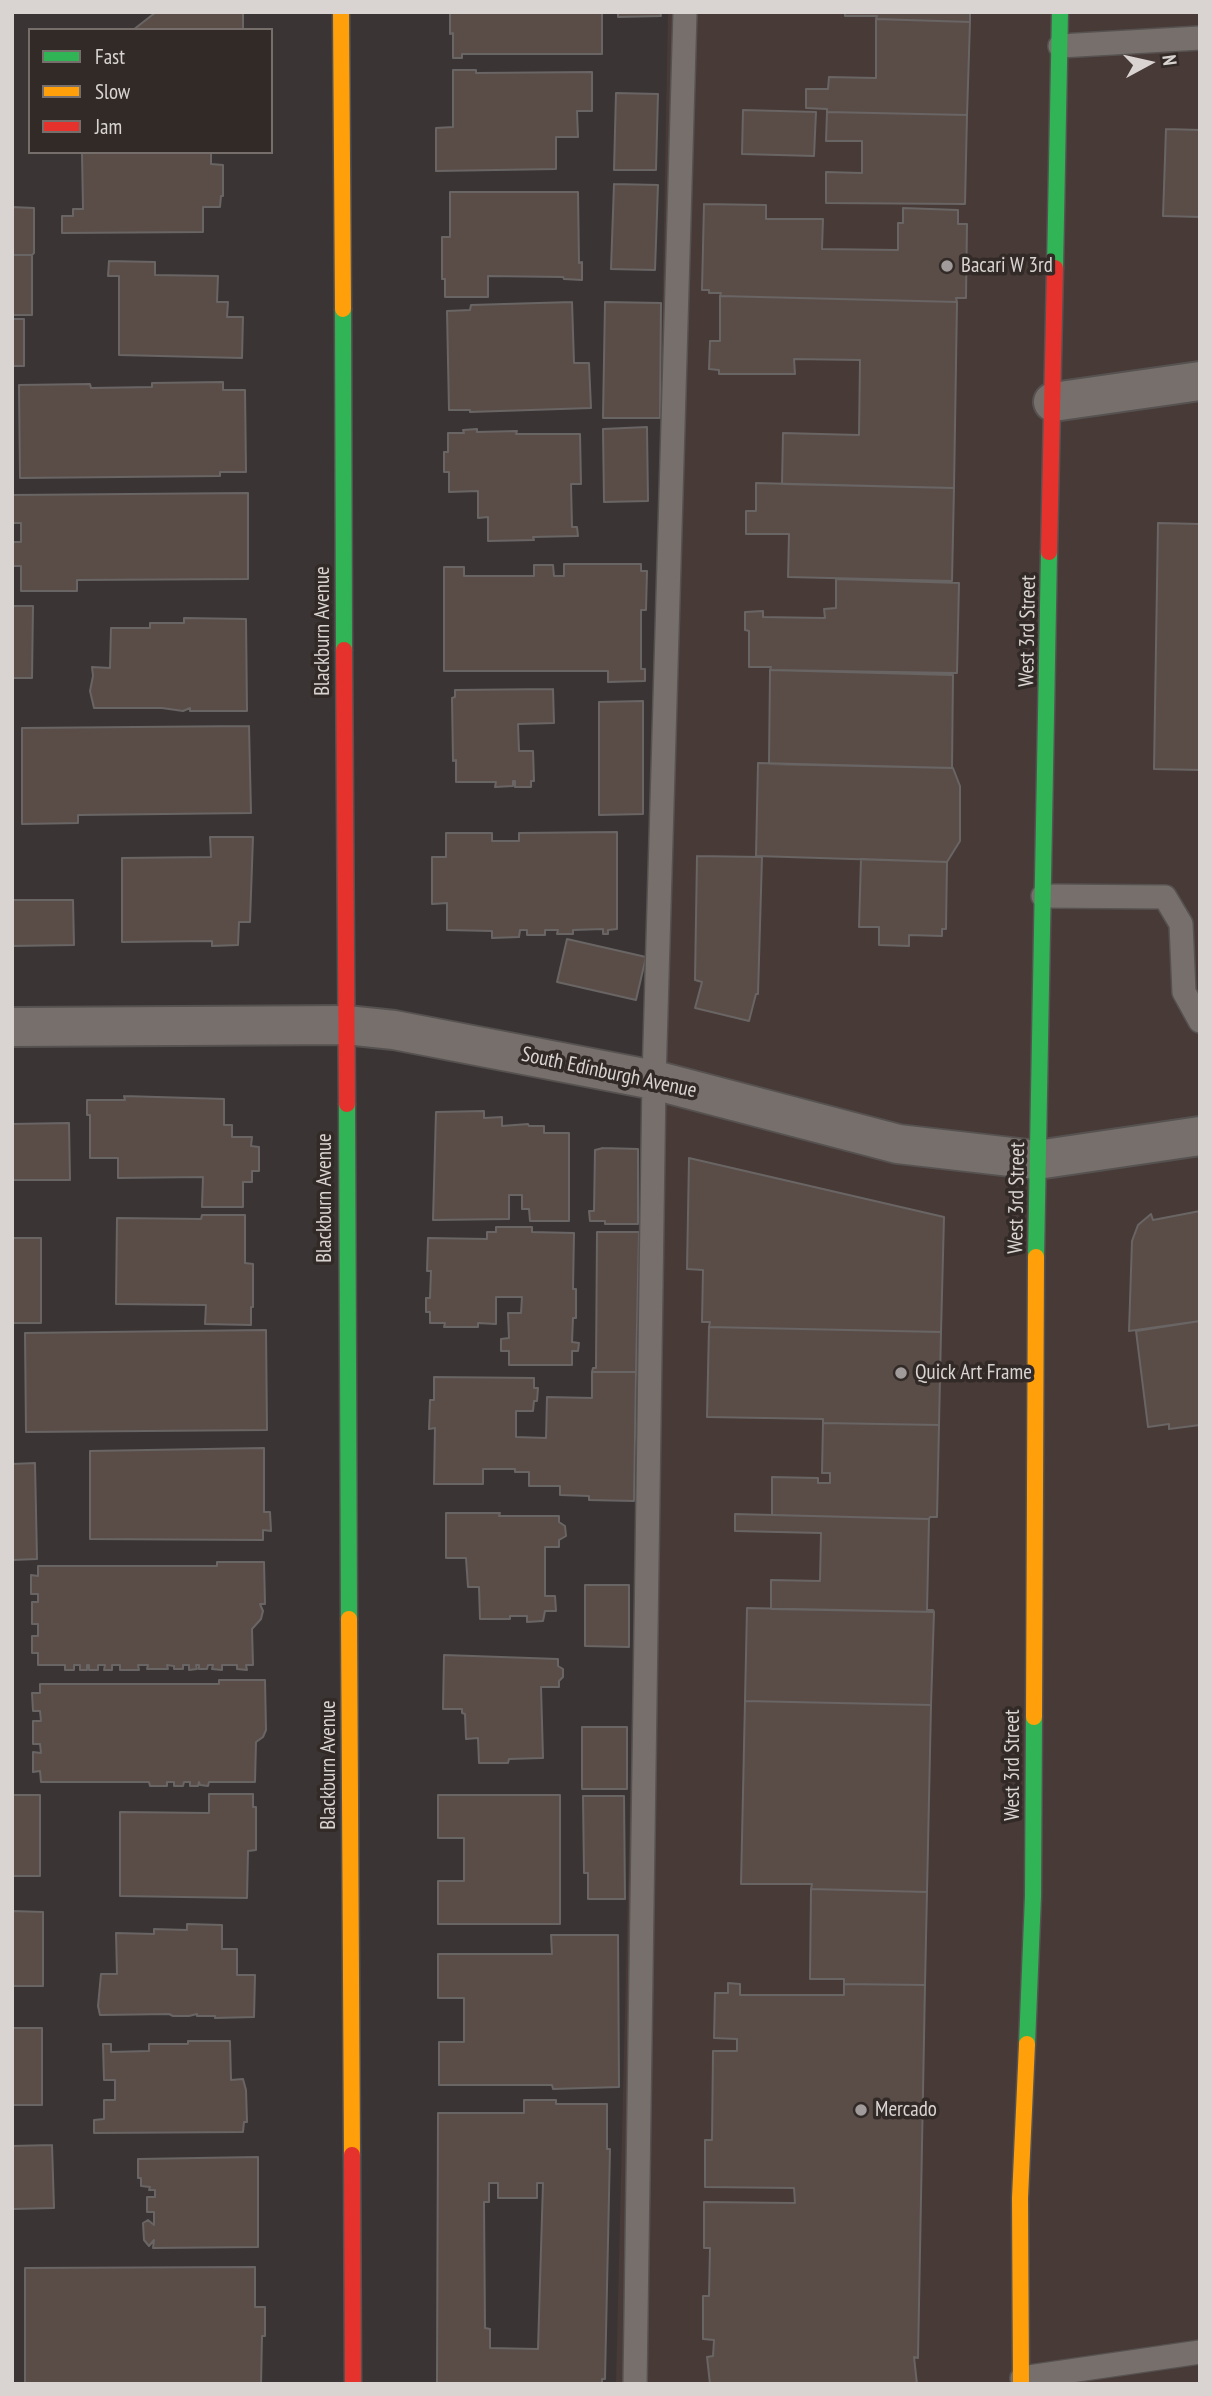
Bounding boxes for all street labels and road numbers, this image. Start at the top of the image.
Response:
street label: Blackburn Avenue [310,566,336,696]
street label: West 3rd Street [1014,575,1042,687]
street label: South Edinburgh Avenue [519,1042,699,1104]
street label: Blackburn Avenue [312,1133,338,1263]
street label: West 3rd Street [1003,1142,1031,1254]
street label: Blackburn Avenue [316,1700,342,1830]
street label: West 3rd Street [1000,1709,1026,1821]

